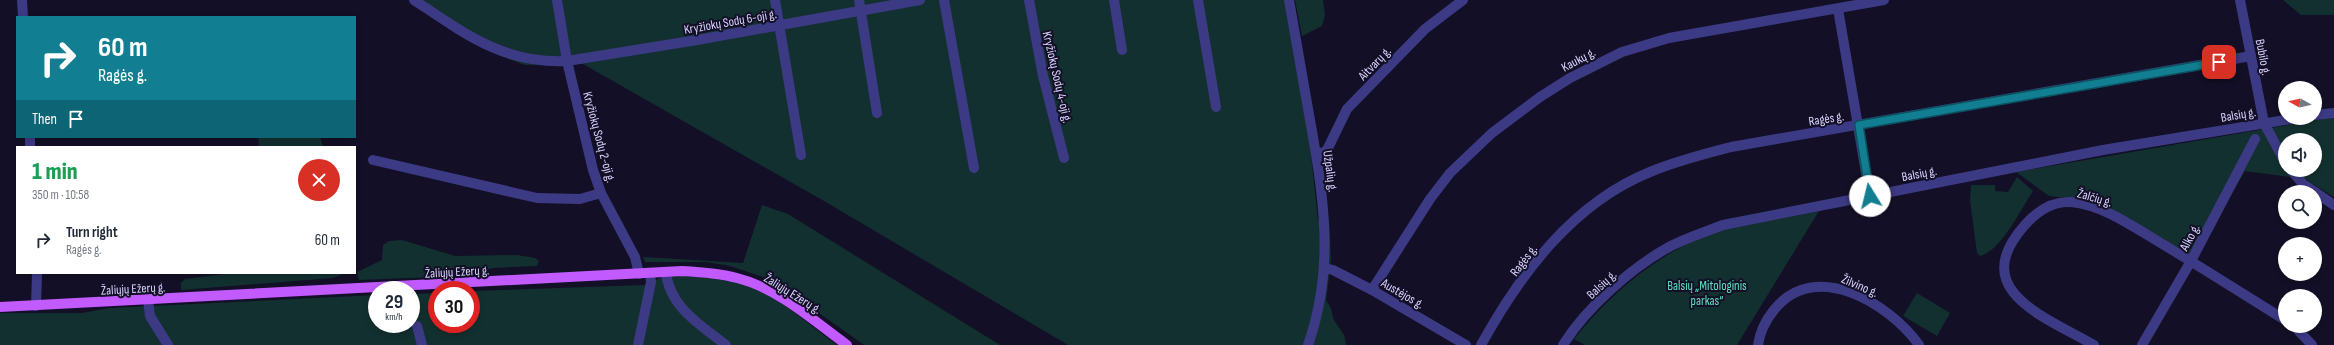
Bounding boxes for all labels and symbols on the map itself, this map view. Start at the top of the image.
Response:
street label: Kryžiokų Sodų 6-oji g. [683,6,778,38]
street label: Kryžiokų Sodų 4-oji g. [1039,30,1075,125]
street label: Bubilo g. [2252,38,2274,77]
street label: Aitvarų g. [1354,44,1395,85]
street label: Kaukų g. [1559,44,1598,75]
pin [2202,45,2236,79]
north arrow [2278,81,2322,125]
street label: Kryžiokų Sodų 2-oji g. [579,90,619,185]
street label: Balsių g. [2219,104,2257,126]
street label: Ragės g. [1807,108,1845,130]
street label: Užpalių g. [1319,149,1341,193]
street label: Balsių g. [1900,163,1938,185]
position arrow [1849,175,1891,217]
street label: Žalčių g. [2075,185,2114,211]
street label: Alko g. [2176,221,2204,254]
street label: Ragės g. [1507,242,1541,280]
street label: Žaliųjų Ežerų g. [424,262,490,282]
street label: Balsių g. [1583,267,1620,303]
street label: Žaliųjų Ežerų g. [761,270,824,318]
street label: Žilvino g. [1839,271,1880,301]
street label: Austėjos g. [1377,275,1427,313]
park label: Balsių „Mitologinis parkas“ [1667,278,1747,309]
street label: Žaliųjų Ežerų g. [100,279,166,299]
speed limit sign: 30 [428,281,480,333]

